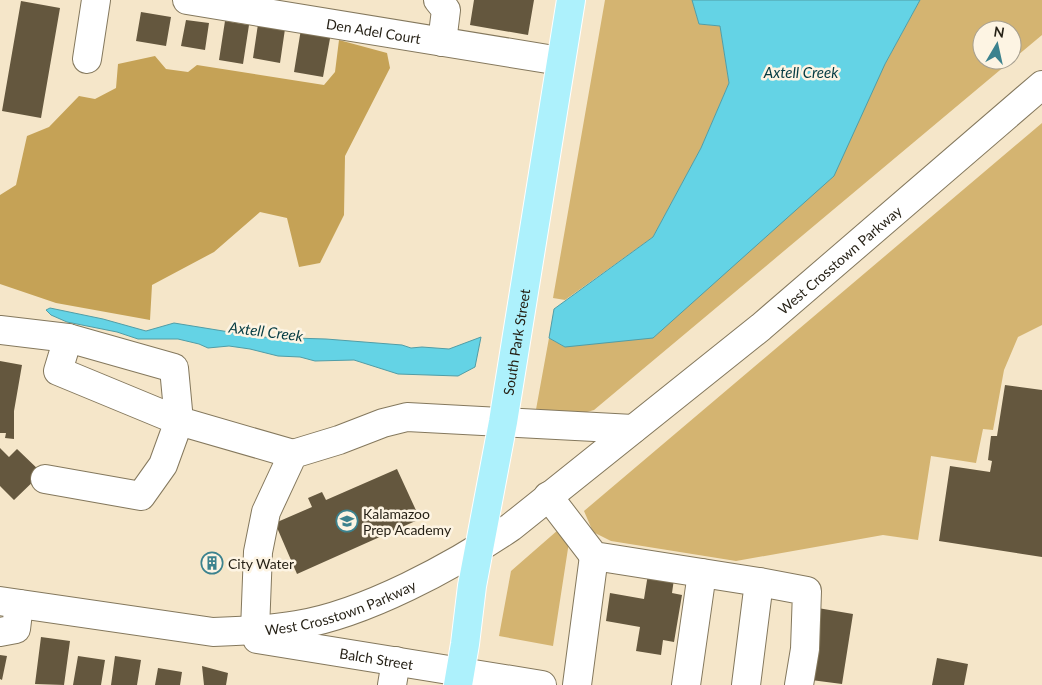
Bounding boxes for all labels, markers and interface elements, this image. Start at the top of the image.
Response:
street label: Den Adel Court [325,14,422,47]
north arrow [972,20,1022,70]
text: N [992,22,1006,41]
water label: Axtell Creek [763,63,839,81]
street label: West Crosstown Parkway [774,201,905,317]
street label: South Park Street [499,287,533,396]
water label: Axtell Creek [227,317,305,345]
place label: Kalamazoo Prep Academy [363,505,452,538]
school or university icon: Kalamazoo Prep Academy [335,509,359,533]
building icon: City Water [200,551,224,575]
place label: City Water [228,555,294,572]
street label: West Crosstown Parkway [264,575,419,638]
street label: Balch Street [338,644,414,673]

